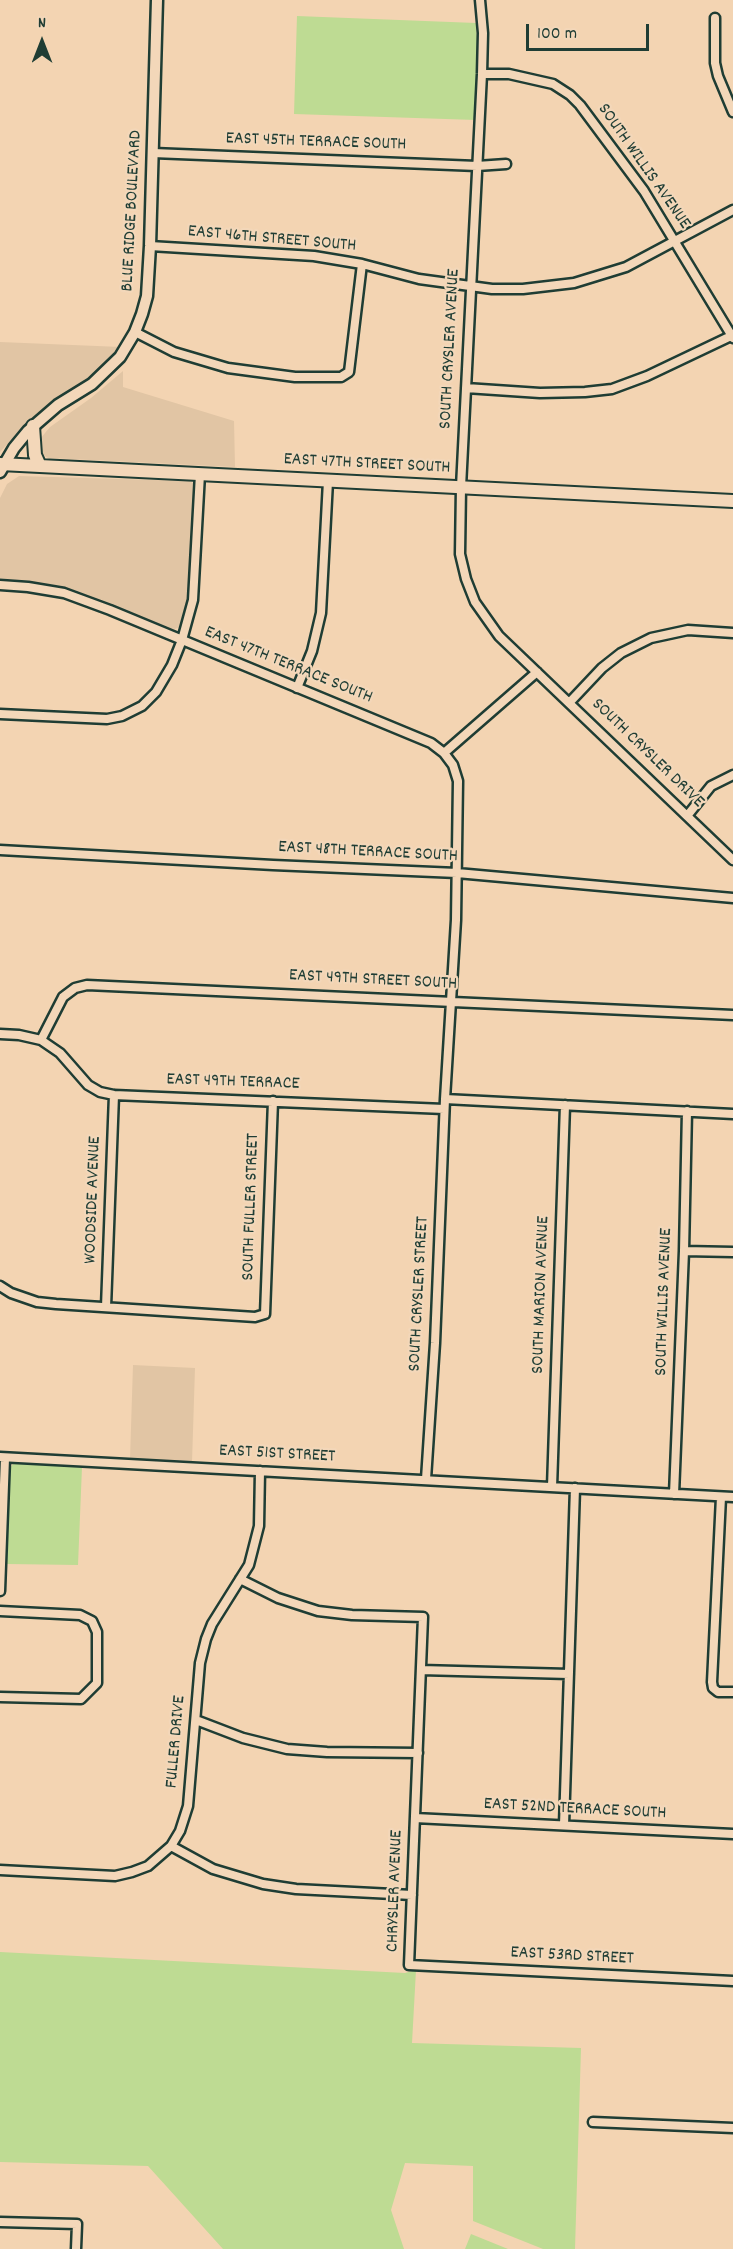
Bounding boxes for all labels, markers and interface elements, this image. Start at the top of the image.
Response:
north arrow [12,12,72,72]
text: N [38,12,46,35]
scale bar [529,12,652,50]
text: 100 m [537,22,577,47]
street label: SOUTH WILLIS AVENUE [592,100,694,234]
street label: EAST 45TH TERRACE SOUTH [225,129,407,157]
street label: BLUE RIDGE BOULEVARD [118,130,148,292]
street label: EAST 46TH STREET SOUTH [187,222,357,258]
street label: SOUTH CRYSLER AVENUE [436,268,466,430]
street label: EAST 47TH STREET SOUTH [283,450,451,480]
street label: EAST 47TH TERRACE SOUTH [201,622,375,710]
street label: SOUTH CRYSLER DRIVE [586,695,708,813]
street label: EAST 48TH TERRACE SOUTH [278,838,458,868]
street label: EAST 49TH STREET SOUTH [288,966,458,996]
street label: EAST 49TH TERRACE [166,1070,300,1096]
street label: SOUTH FULLER STREET [239,1133,265,1281]
street label: WOODSIDE AVENUE [81,1136,107,1264]
street label: SOUTH CRYSLER STREET [405,1216,435,1372]
street label: SOUTH MARION AVENUE [528,1216,556,1374]
street label: SOUTH WILLIS AVENUE [652,1228,678,1376]
street label: EAST 51ST STREET [218,1441,336,1469]
street label: FULLER DRIVE [162,1695,192,1789]
street label: EAST 52ND TERRACE SOUTH [483,1794,667,1826]
street label: CHRYSLER AVENUE [383,1830,409,1952]
street label: EAST 53RD STREET [510,1943,634,1971]

